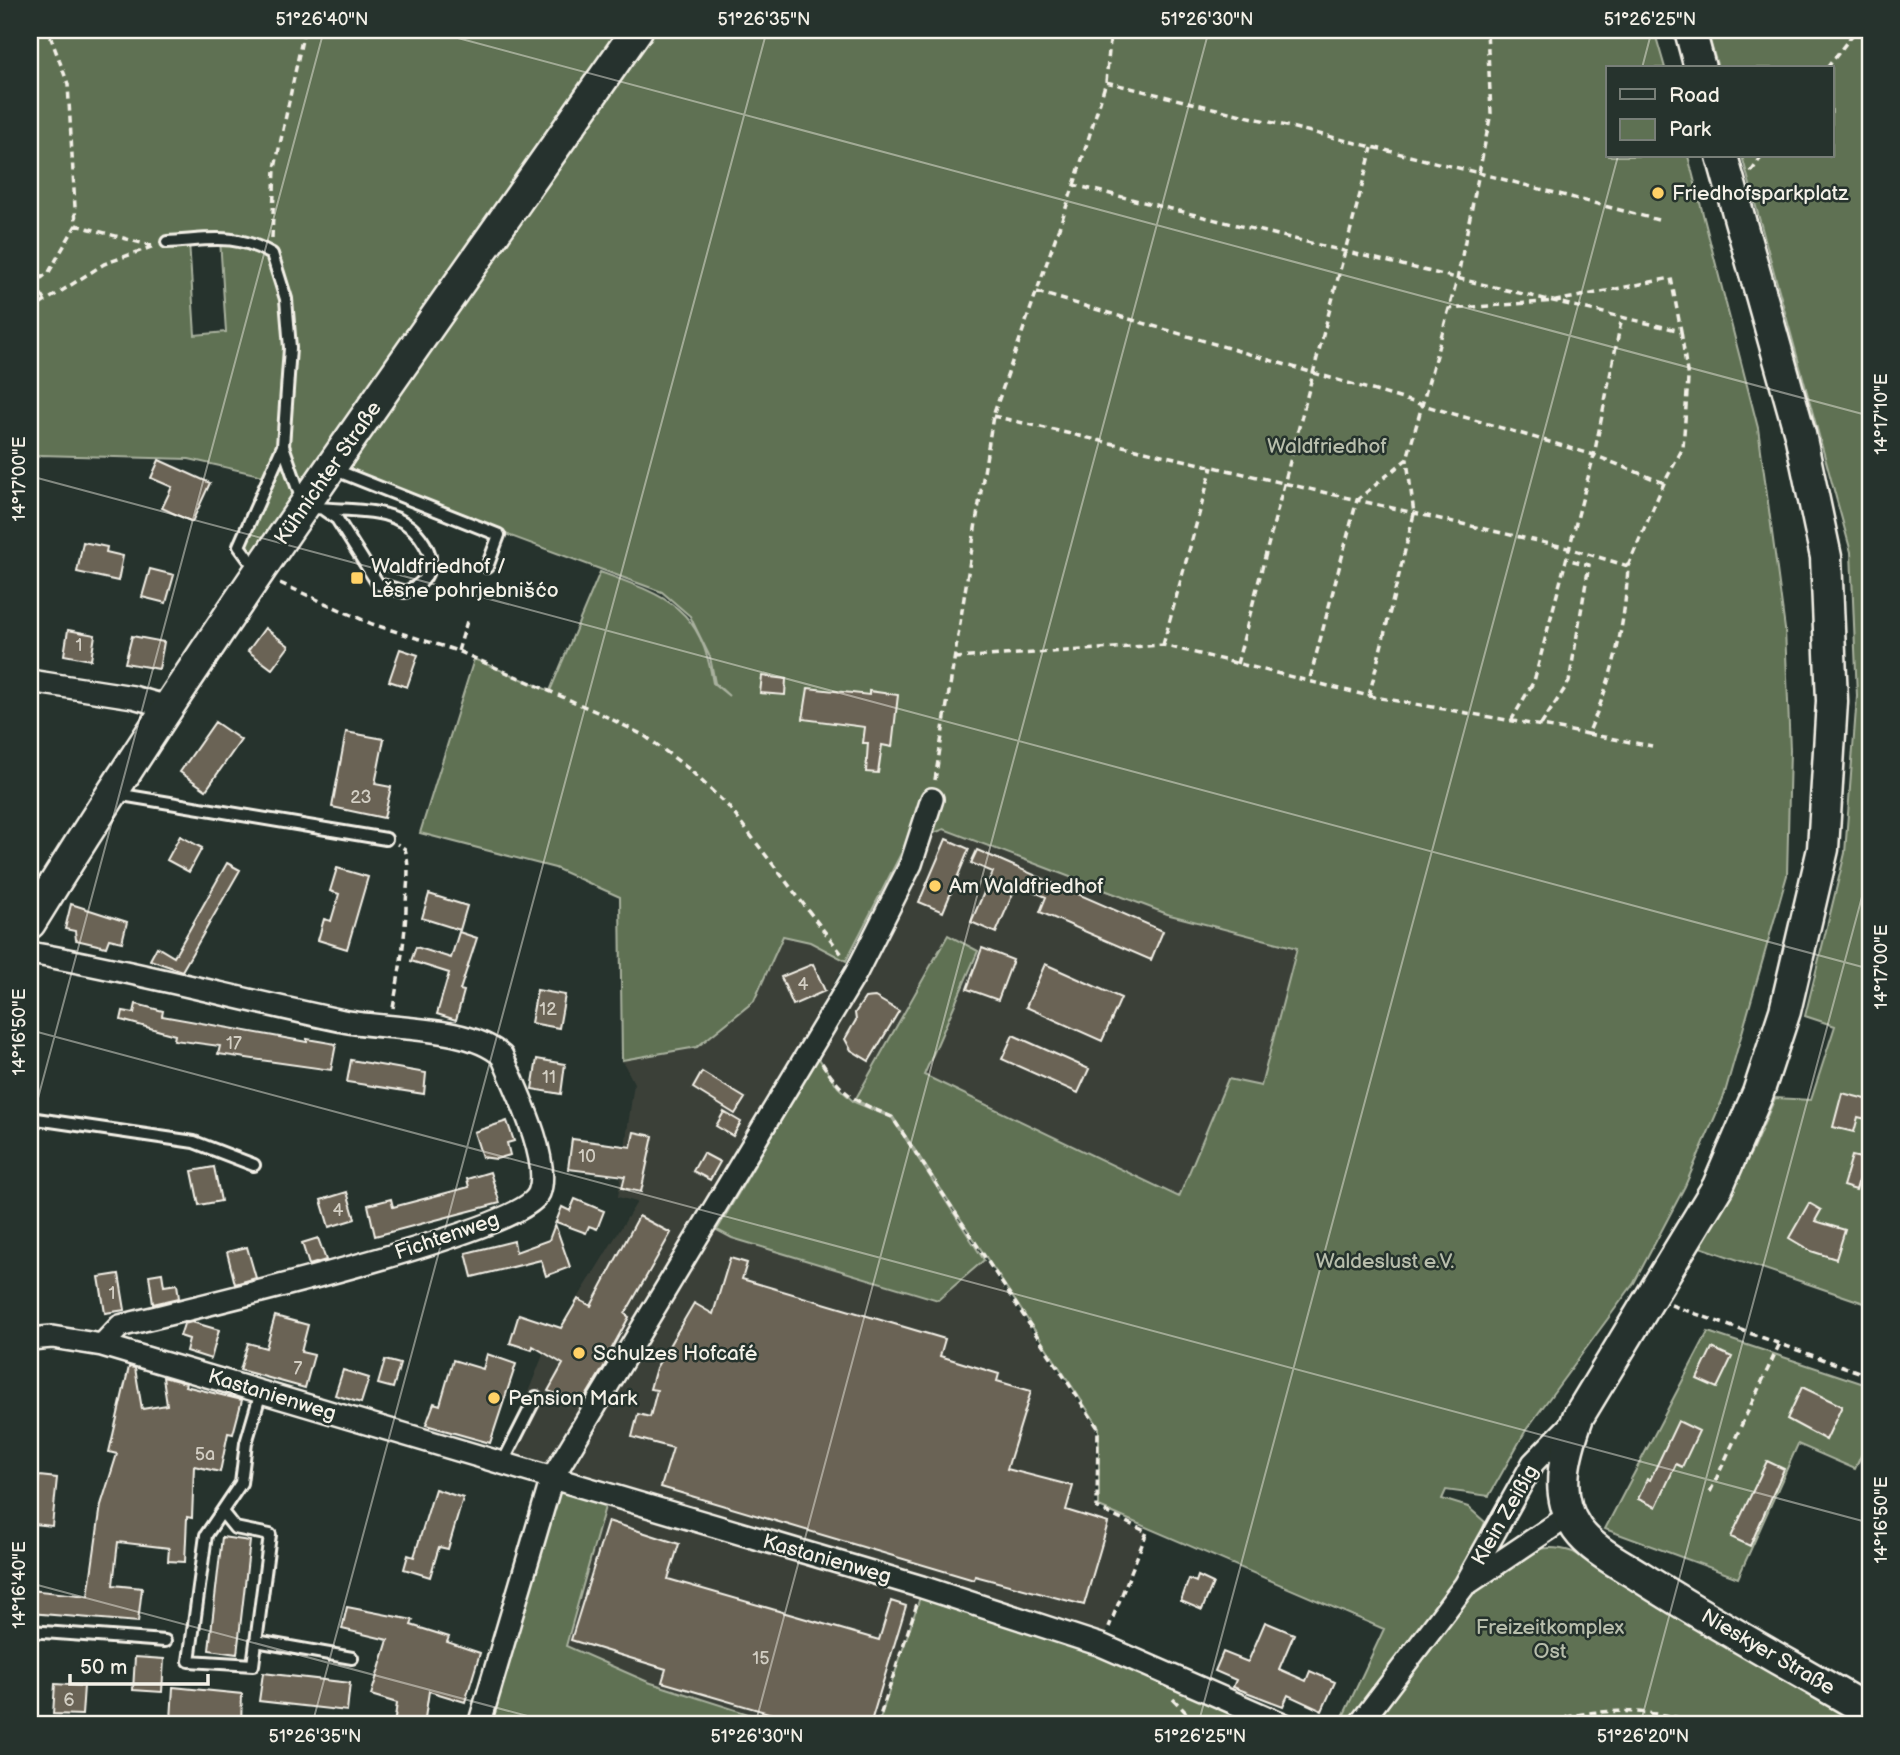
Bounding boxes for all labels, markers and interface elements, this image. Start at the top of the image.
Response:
text: 51°26'40"N [275,9,369,30]
text: 51°26'35"N [718,9,810,30]
text: 51°26'30"N [1160,9,1254,30]
text: 51°26'25"N [1604,9,1696,30]
legend [1606,66,1834,158]
text: Road [1669,83,1720,108]
text: Park [1669,117,1712,142]
place label: Friedhofsparkplatz [1672,181,1849,206]
marker: Friedhofsparkplatz [1650,185,1666,201]
text: 14°17'10"E [1871,373,1892,455]
street label: Kühnichter Straße [269,396,387,550]
park label: Waldfriedhof [1267,434,1387,459]
text: 14°17'00"E [9,436,30,522]
place label: Waldfriedhof / Lěsne pohrjebnišćo [371,554,559,603]
marker: Waldfriedhof / Lěsne pohrjebnišćo [349,570,365,586]
house number: 1 [76,635,82,656]
house number: 23 [350,787,372,808]
place label: Am Waldfriedhof [949,874,1104,899]
marker: Am Waldfriedhof [927,878,943,894]
text: 14°17'00"E [1871,924,1892,1010]
house number: 4 [798,974,809,995]
text: 14°16'50"E [9,988,30,1076]
house number: 12 [539,999,557,1020]
house number: 17 [226,1033,242,1054]
house number: 11 [542,1067,556,1088]
house number: 10 [578,1146,596,1167]
house number: 4 [333,1200,344,1221]
street label: Fichtenweg [392,1206,502,1266]
park label: Waldeslust e.V. [1316,1249,1454,1274]
house number: 1 [109,1283,115,1304]
place label: Schulzes Hofcafé [593,1341,758,1366]
marker: Schulzes Hofcafé [571,1345,587,1361]
house number: 7 [294,1358,303,1379]
street label: Kastanienweg [205,1364,339,1426]
place label: Pension Mark [508,1386,638,1411]
marker: Pension Mark [486,1390,502,1406]
house number: 5a [195,1444,215,1465]
street label: Klein Zeißig [1466,1460,1544,1570]
text: 14°16'50"E [1871,1476,1892,1564]
street label: Kastanienweg [760,1529,894,1589]
text: 14°16'40"E [9,1541,30,1629]
street label: Nieskyer Straße [1697,1604,1839,1700]
park label: Freizeitkomplex Ost [1476,1615,1624,1664]
scale bar [70,1643,208,1687]
house number: 15 [752,1648,770,1669]
text: 50 m [80,1655,127,1680]
house number: 6 [64,1690,75,1711]
text: 51°26'35"N [269,1726,361,1747]
text: 51°26'30"N [710,1726,804,1747]
text: 51°26'25"N [1154,1726,1246,1747]
text: 51°26'20"N [1597,1726,1689,1747]

